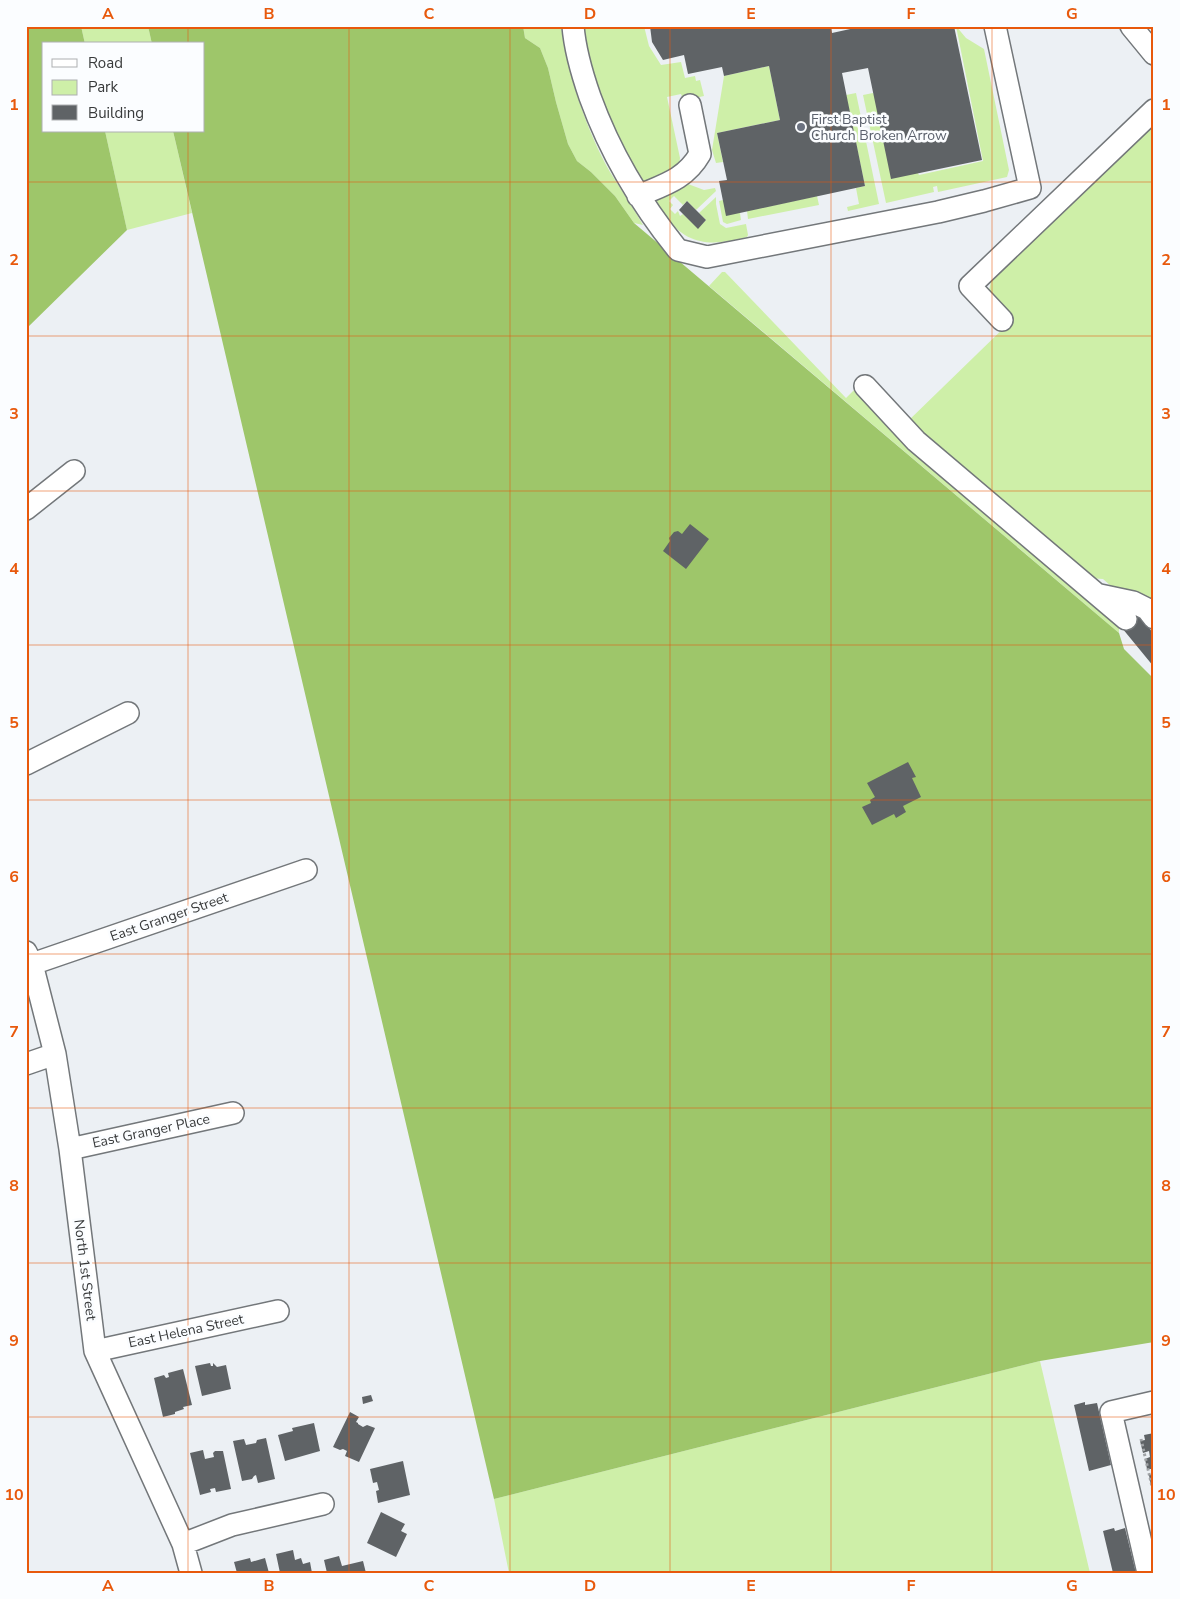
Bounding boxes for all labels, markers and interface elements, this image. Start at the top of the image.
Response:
text: A [102,3,114,25]
text: B [263,3,275,25]
text: C [424,3,435,25]
text: D [584,3,596,25]
text: E [746,3,756,25]
text: F [907,3,916,25]
text: G [1066,3,1078,25]
legend [42,42,205,132]
text: Road [88,53,123,73]
text: Park [88,77,118,97]
text: 1 [9,94,19,116]
text: 1 [1161,94,1171,116]
text: Building [88,103,144,123]
place label: First Baptist Church Broken Arrow [811,110,947,145]
marker: First Baptist Church Broken Arrow [795,121,807,133]
text: 2 [9,249,19,271]
text: 2 [1161,249,1171,271]
text: 3 [9,403,19,425]
text: 3 [1161,403,1171,425]
text: 4 [9,558,19,580]
text: 4 [1161,558,1171,580]
text: 5 [9,712,19,734]
text: 5 [1161,712,1171,734]
text: 6 [9,866,19,888]
text: 6 [1161,866,1171,888]
street label: East Granger Street [107,888,231,946]
text: 7 [9,1021,19,1043]
text: 7 [1161,1021,1171,1043]
street label: East Granger Place [91,1109,211,1153]
text: 8 [9,1175,19,1197]
text: 8 [1161,1175,1171,1197]
street label: North 1st Street [69,1218,101,1322]
street label: East Helena Street [127,1309,245,1353]
text: 9 [9,1330,19,1352]
text: 9 [1161,1330,1171,1352]
text: 10 [4,1484,24,1506]
text: 10 [1156,1484,1176,1506]
text: A [102,1575,114,1597]
text: B [263,1575,275,1597]
text: C [424,1575,435,1597]
text: D [584,1575,596,1597]
text: E [746,1575,756,1597]
text: F [907,1575,916,1597]
text: G [1066,1575,1078,1597]

